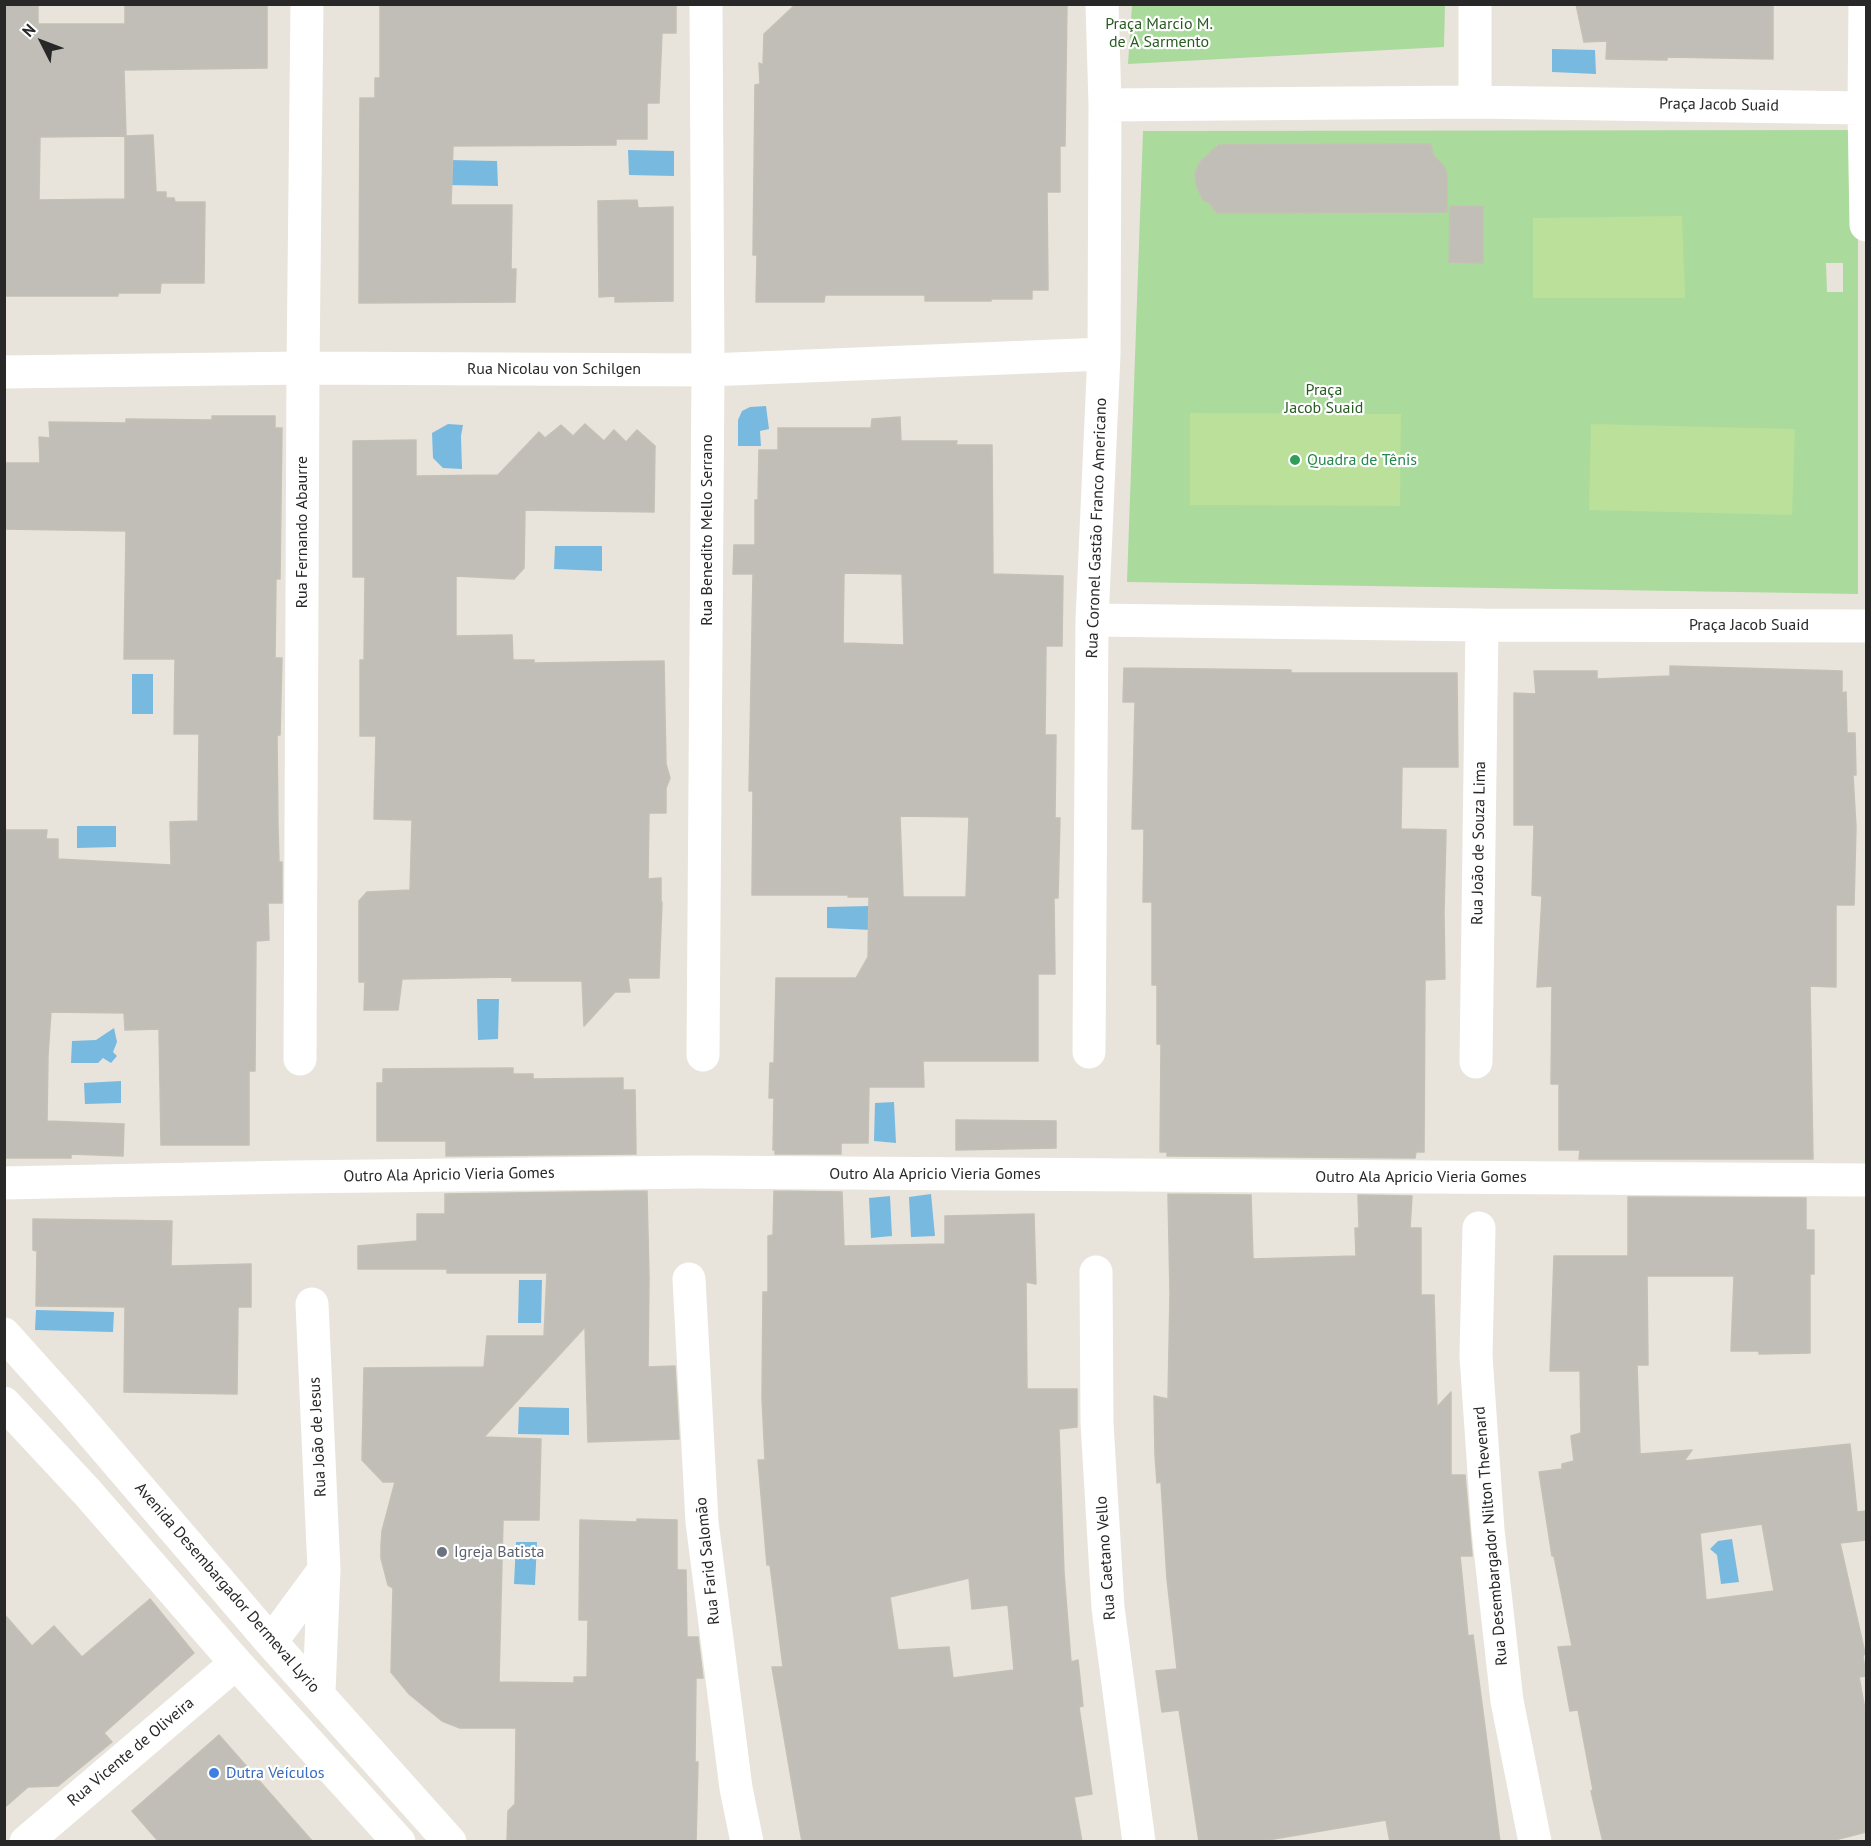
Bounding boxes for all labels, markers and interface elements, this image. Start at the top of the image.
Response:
north arrow [12,12,72,72]
park label: Praça Marcio M. de A Sarmento [1105,14,1213,52]
text: N [18,19,40,41]
street label: Praça Jacob Suaid [1659,94,1779,116]
street label: Rua Nicolau von Schilgen [467,359,641,379]
park label: Praça Jacob Suaid [1285,380,1363,418]
street label: Rua Coronel Gastão Franco Americano [1083,397,1111,659]
street label: Rua Benedito Mello Serrano [697,434,717,626]
place label: Quadra de Tênis [1307,450,1417,470]
marker: Quadra de Tênis [1288,453,1302,467]
street label: Rua Fernando Abaurre [292,456,312,608]
street label: Praça Jacob Suaid [1689,615,1809,635]
street label: Rua João de Souza Lima [1468,761,1490,925]
street label: Outro Ala Apricio Vieria Gomes [343,1164,555,1186]
street label: Outro Ala Apricio Vieria Gomes [829,1164,1041,1184]
street label: Outro Ala Apricio Vieria Gomes [1315,1167,1527,1187]
street label: Rua João de Jesus [305,1377,331,1497]
street label: Rua Desembargador Nilton Thevenard [1470,1405,1512,1667]
street label: Avenida Desembargador Dermeval Lyrio [131,1479,323,1697]
street label: Rua Caetano Vello [1092,1495,1120,1621]
street label: Rua Farid Salomão [692,1496,724,1626]
place label: Igreja Batista [454,1542,544,1562]
marker: Igreja Batista [435,1545,449,1559]
street label: Rua Vicente de Oliveira [64,1693,198,1811]
place label: Dutra Veículos [226,1763,325,1783]
marker: Dutra Veículos [207,1766,221,1780]

